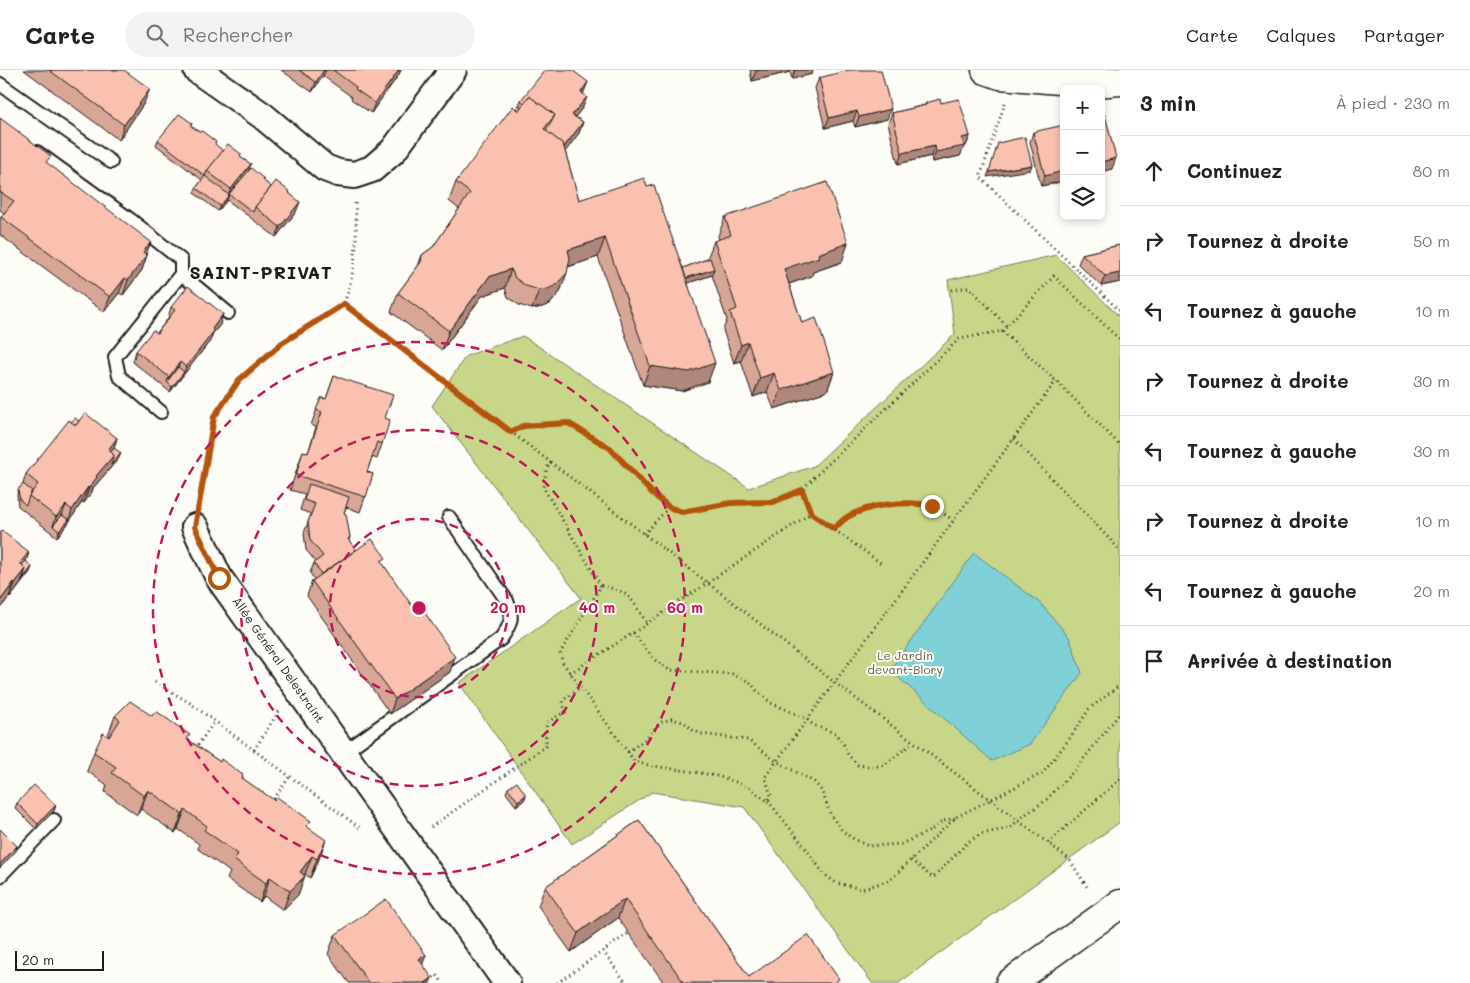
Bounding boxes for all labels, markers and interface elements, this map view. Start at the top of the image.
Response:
search box [125,12,475,57]
text: Carte [25,19,95,50]
icon: search [143,21,171,49]
text: Rechercher [183,22,293,47]
text: Carte [1186,23,1238,47]
text: Calques [1266,23,1336,47]
text: Partager [1364,23,1445,47]
map controls [1060,85,1105,220]
button: + [1060,85,1105,130]
text: 3 min [1140,89,1196,116]
text: À pied · 230 m [1336,92,1450,113]
button: − [1060,130,1105,175]
icon: ahead [1140,157,1168,185]
text: Continuez [1187,158,1282,183]
text: 80 m [1413,160,1450,181]
button: layers [1060,175,1105,220]
icon: right [1140,227,1168,255]
text: Tournez à droite [1187,228,1349,253]
text: 50 m [1413,230,1450,251]
district label: SAINT-PRIVAT [189,260,333,284]
icon: left [1140,297,1168,325]
text: Tournez à gauche [1187,298,1356,323]
text: 10 m [1415,300,1450,321]
icon: right [1140,367,1168,395]
text: Tournez à droite [1187,368,1349,393]
text: 30 m [1413,370,1450,391]
icon: left [1140,437,1168,465]
text: Tournez à gauche [1187,438,1356,463]
text: 30 m [1413,440,1450,461]
route end [921,495,944,518]
icon: right [1140,507,1168,535]
text: Tournez à droite [1187,508,1349,533]
text: 10 m [1415,510,1450,531]
route start [208,567,231,590]
icon: left [1140,577,1168,605]
text: Tournez à gauche [1187,578,1356,603]
text: 20 m [1413,580,1450,601]
street label: Allée Général Delestraint [229,593,328,725]
text: 20 m [490,597,526,617]
text: 40 m [579,597,615,617]
text: 60 m [667,597,703,617]
centre of rings [410,599,428,617]
park label: Le Jardin devant-Blory [867,647,943,677]
icon: arrive [1140,647,1168,675]
text: Arrivée à destination [1187,648,1392,673]
scale bar [15,948,104,971]
text: 20 m [22,950,54,969]

